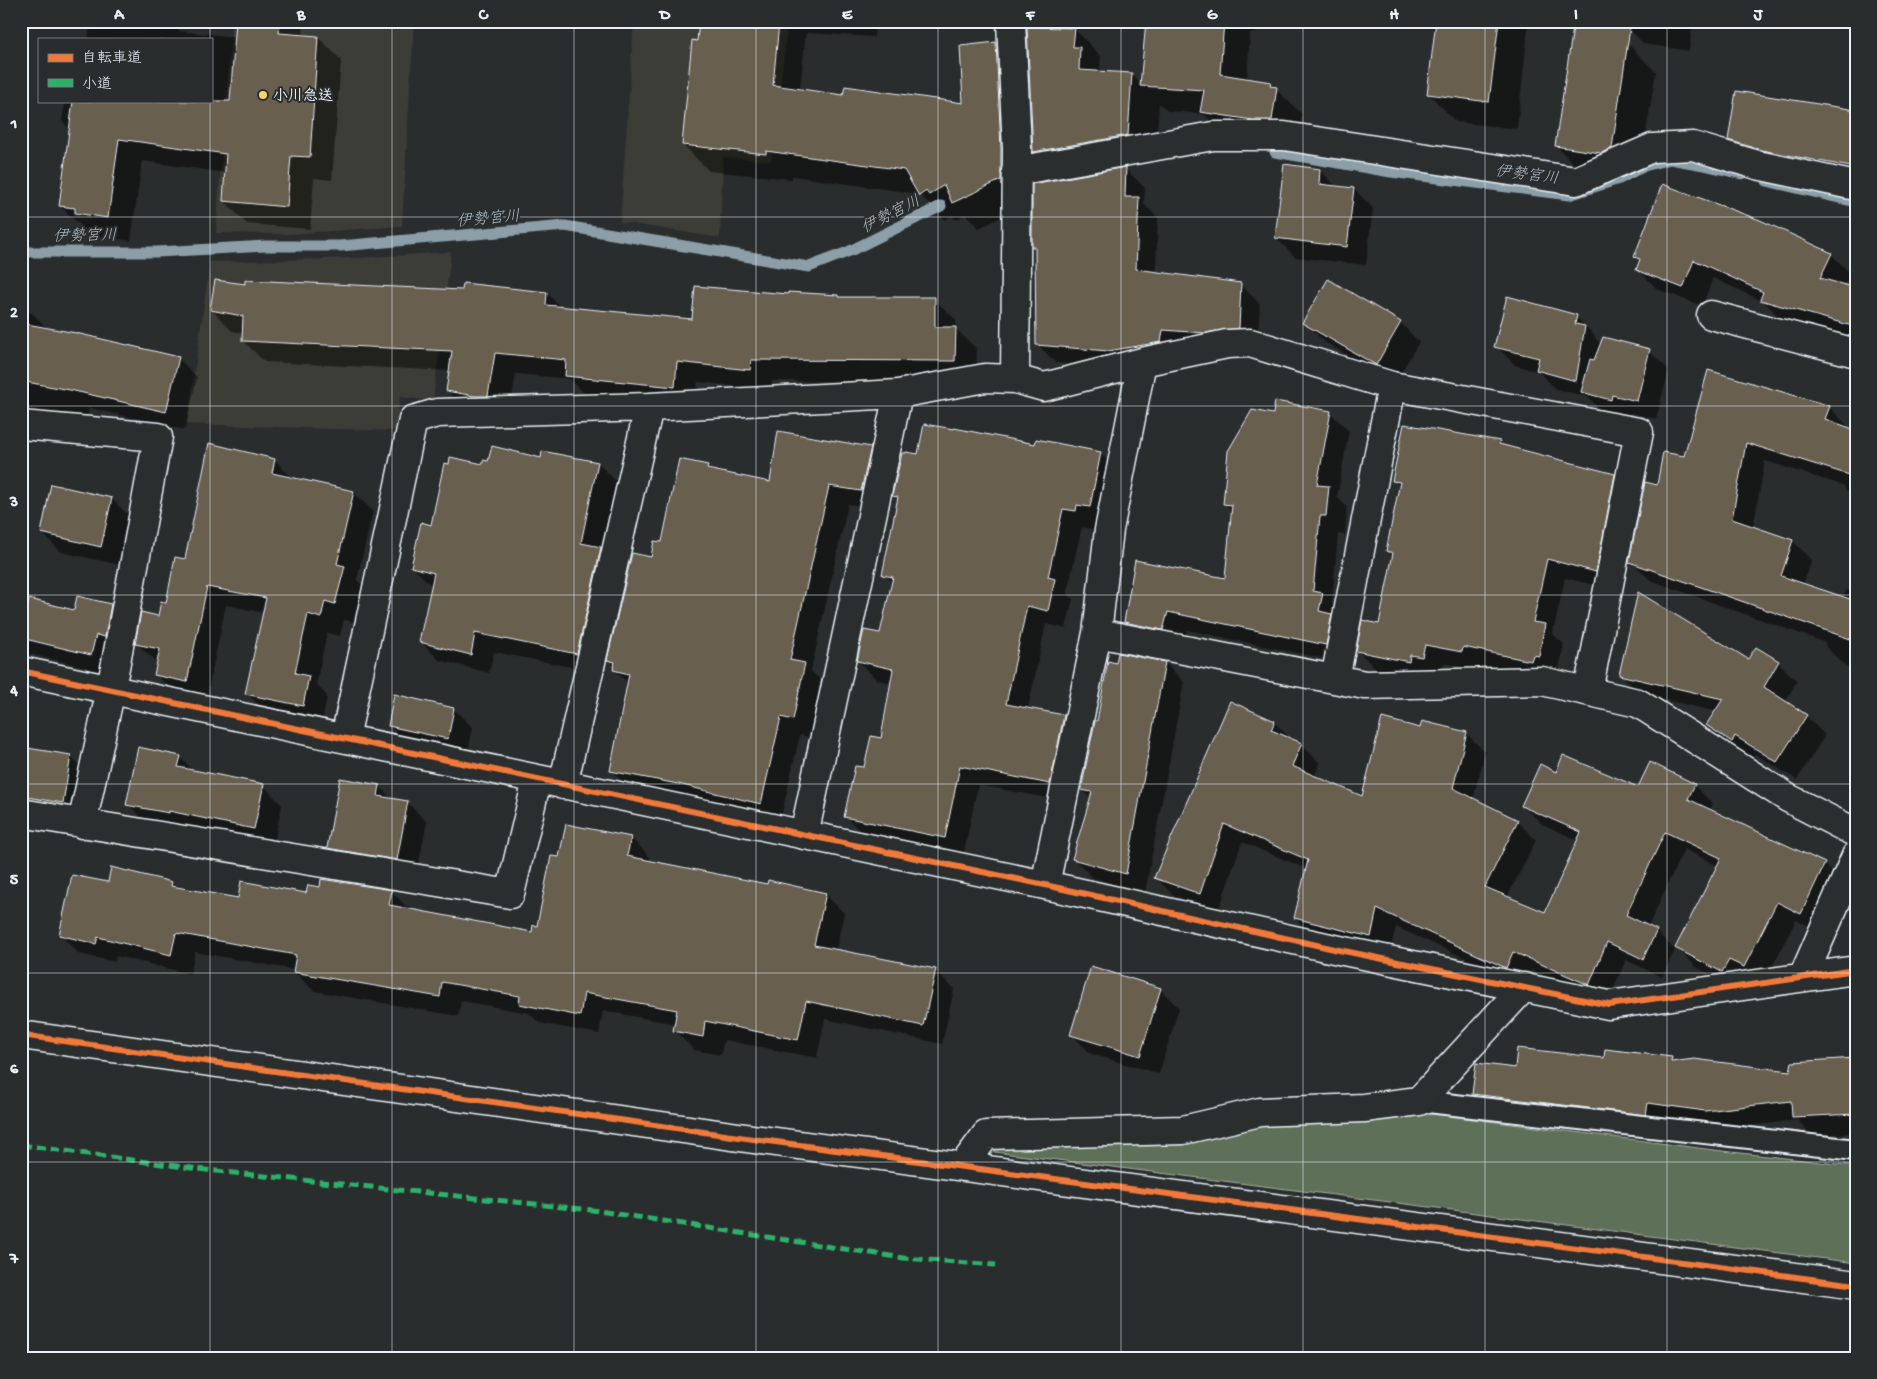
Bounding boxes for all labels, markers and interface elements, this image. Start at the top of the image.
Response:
text: A [113,7,125,26]
text: B [296,7,306,26]
text: C [478,7,489,26]
text: D [658,7,671,26]
text: E [842,7,853,26]
text: F [1025,7,1036,26]
text: G [1207,7,1218,26]
text: H [1389,7,1399,26]
text: I [1574,7,1578,26]
text: J [1753,7,1764,26]
legend [38,38,212,102]
text: 自転車道 [82,49,142,68]
text: 小道 [82,76,112,94]
place label: 小川急送 [273,87,333,106]
marker: 小川急送 [257,89,269,101]
text: 1 [10,116,17,135]
water label: 伊勢宮川 [1494,161,1560,190]
water label: 伊勢宮川 [858,191,924,239]
water label: 伊勢宮川 [455,206,521,233]
water label: 伊勢宮川 [53,225,117,248]
text: 2 [10,305,18,324]
text: 3 [9,494,18,513]
text: 4 [9,683,18,702]
text: 5 [10,872,19,891]
text: 6 [10,1061,19,1080]
text: 7 [9,1251,19,1270]

